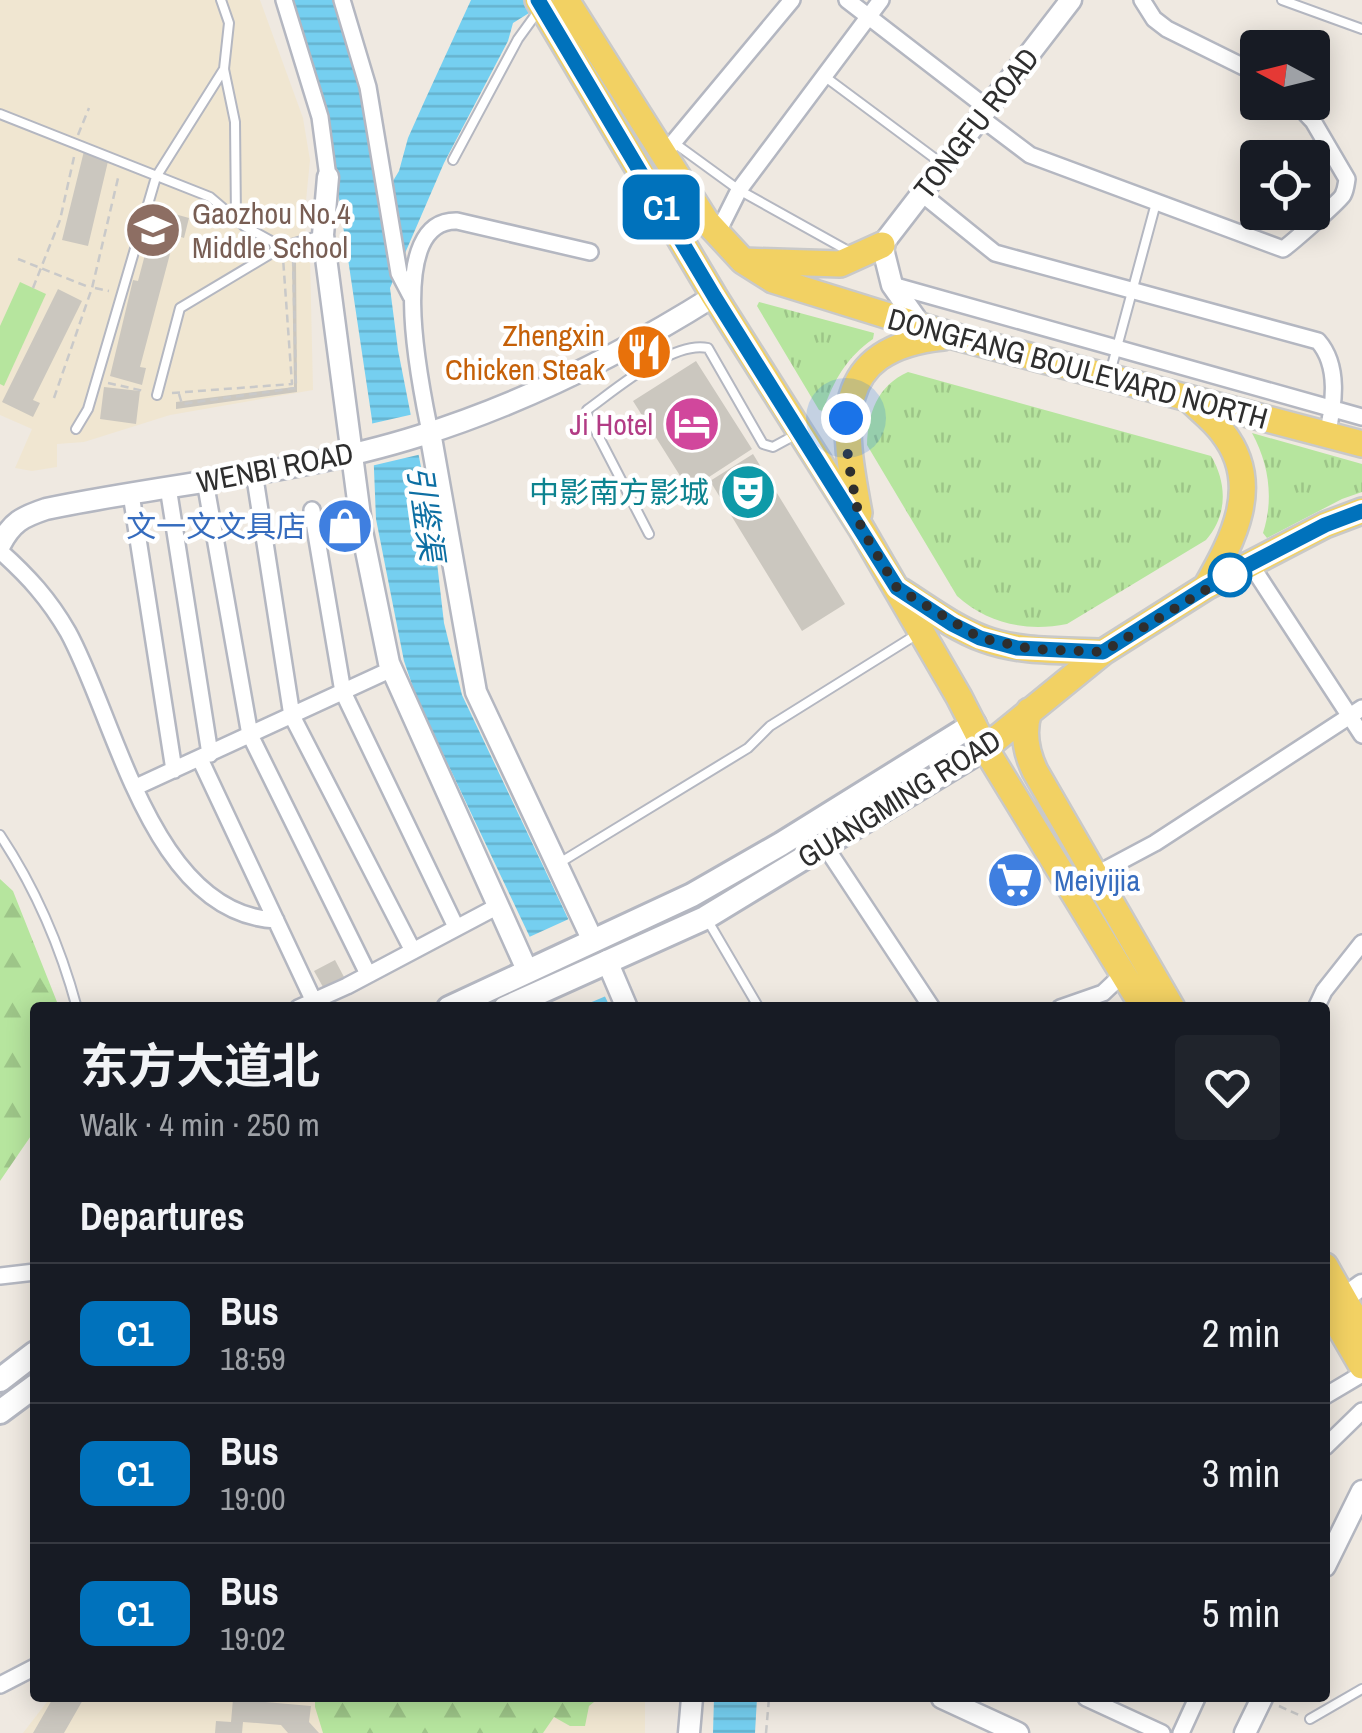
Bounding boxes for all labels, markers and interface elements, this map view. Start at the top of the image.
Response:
north arrow [1240,30,1330,120]
map controls [1240,30,1330,230]
street label: TONGFU ROAD [904,39,1048,207]
button: locate [1240,140,1330,230]
line badge: C1 [616,174,706,240]
text: C1 [643,184,679,231]
place label: Gaozhou No.4 Middle School [192,193,351,267]
school or university icon: Gaozhou No.4 Middle School [123,200,183,260]
street label: DONGFANG BOULEVARD NORTH [884,298,1272,438]
place label: Zhengxin Chicken Steak [445,315,606,389]
restaurant icon: Zhengxin Chicken Steak [614,322,674,382]
your location [821,393,871,443]
hotel icon: Ji Hotel [662,394,722,454]
place label: Ji Hotel [570,404,653,444]
street label: WENBI ROAD [193,432,357,502]
water label: 引鉴渠 [398,462,455,567]
theatre icon: 中影南方影城 [718,462,778,522]
place label: 中影南方影城 [529,472,709,512]
shop icon: 文一文文具店 [315,496,375,556]
place label: 文一文文具店 [126,506,306,546]
unlabelled marker [1209,554,1251,596]
street label: GUANGMING ROAD [790,719,1008,877]
supermarket icon: Meiyijia [985,850,1045,910]
place label: Meiyijia [1054,860,1140,900]
text: 东方大道北 [80,1033,320,1098]
button: heart [1175,1035,1280,1140]
text: Walk · 4 min · 250 m [80,1103,320,1146]
text: Departures [80,1191,245,1242]
text: Bus [220,1286,279,1337]
text: 2 min [1202,1308,1280,1359]
text: C1 [117,1310,153,1357]
text: 18:59 [220,1337,286,1380]
text: Bus [220,1426,279,1477]
text: 3 min [1202,1448,1280,1499]
text: C1 [117,1450,153,1497]
text: 19:00 [220,1477,286,1520]
text: Bus [220,1566,279,1617]
text: 5 min [1202,1588,1280,1639]
text: C1 [117,1590,153,1637]
text: 19:02 [220,1617,286,1660]

